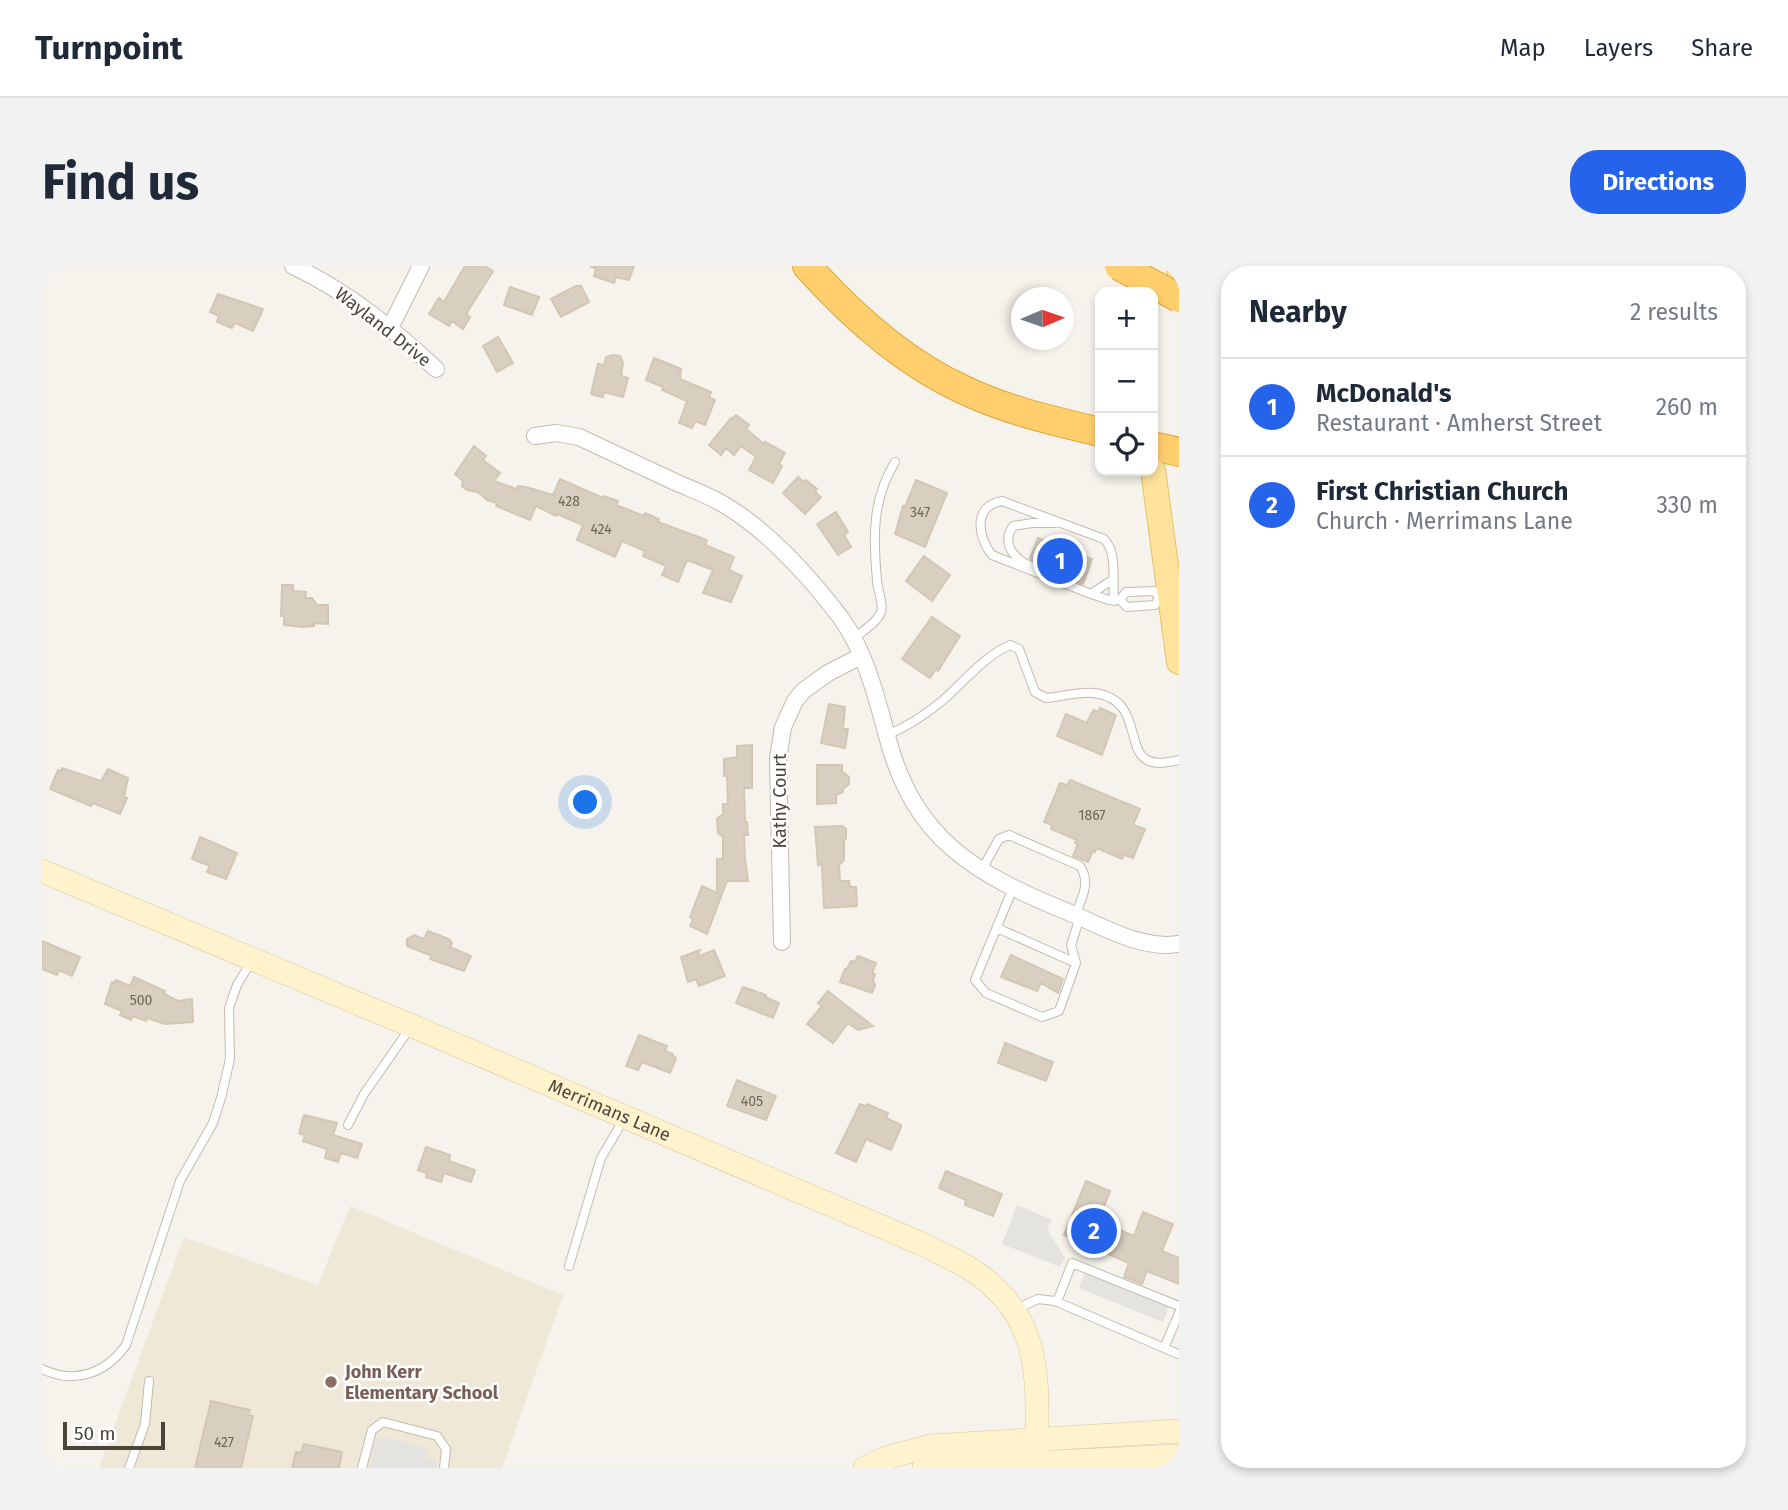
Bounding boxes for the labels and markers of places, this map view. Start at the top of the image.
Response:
pin: 1 [1037,535,1083,587]
pin: 2 [1071,1205,1117,1257]
place label: John Kerr Elementary School [344,1361,499,1404]
marker: John Kerr Elementary School [323,1374,339,1390]

